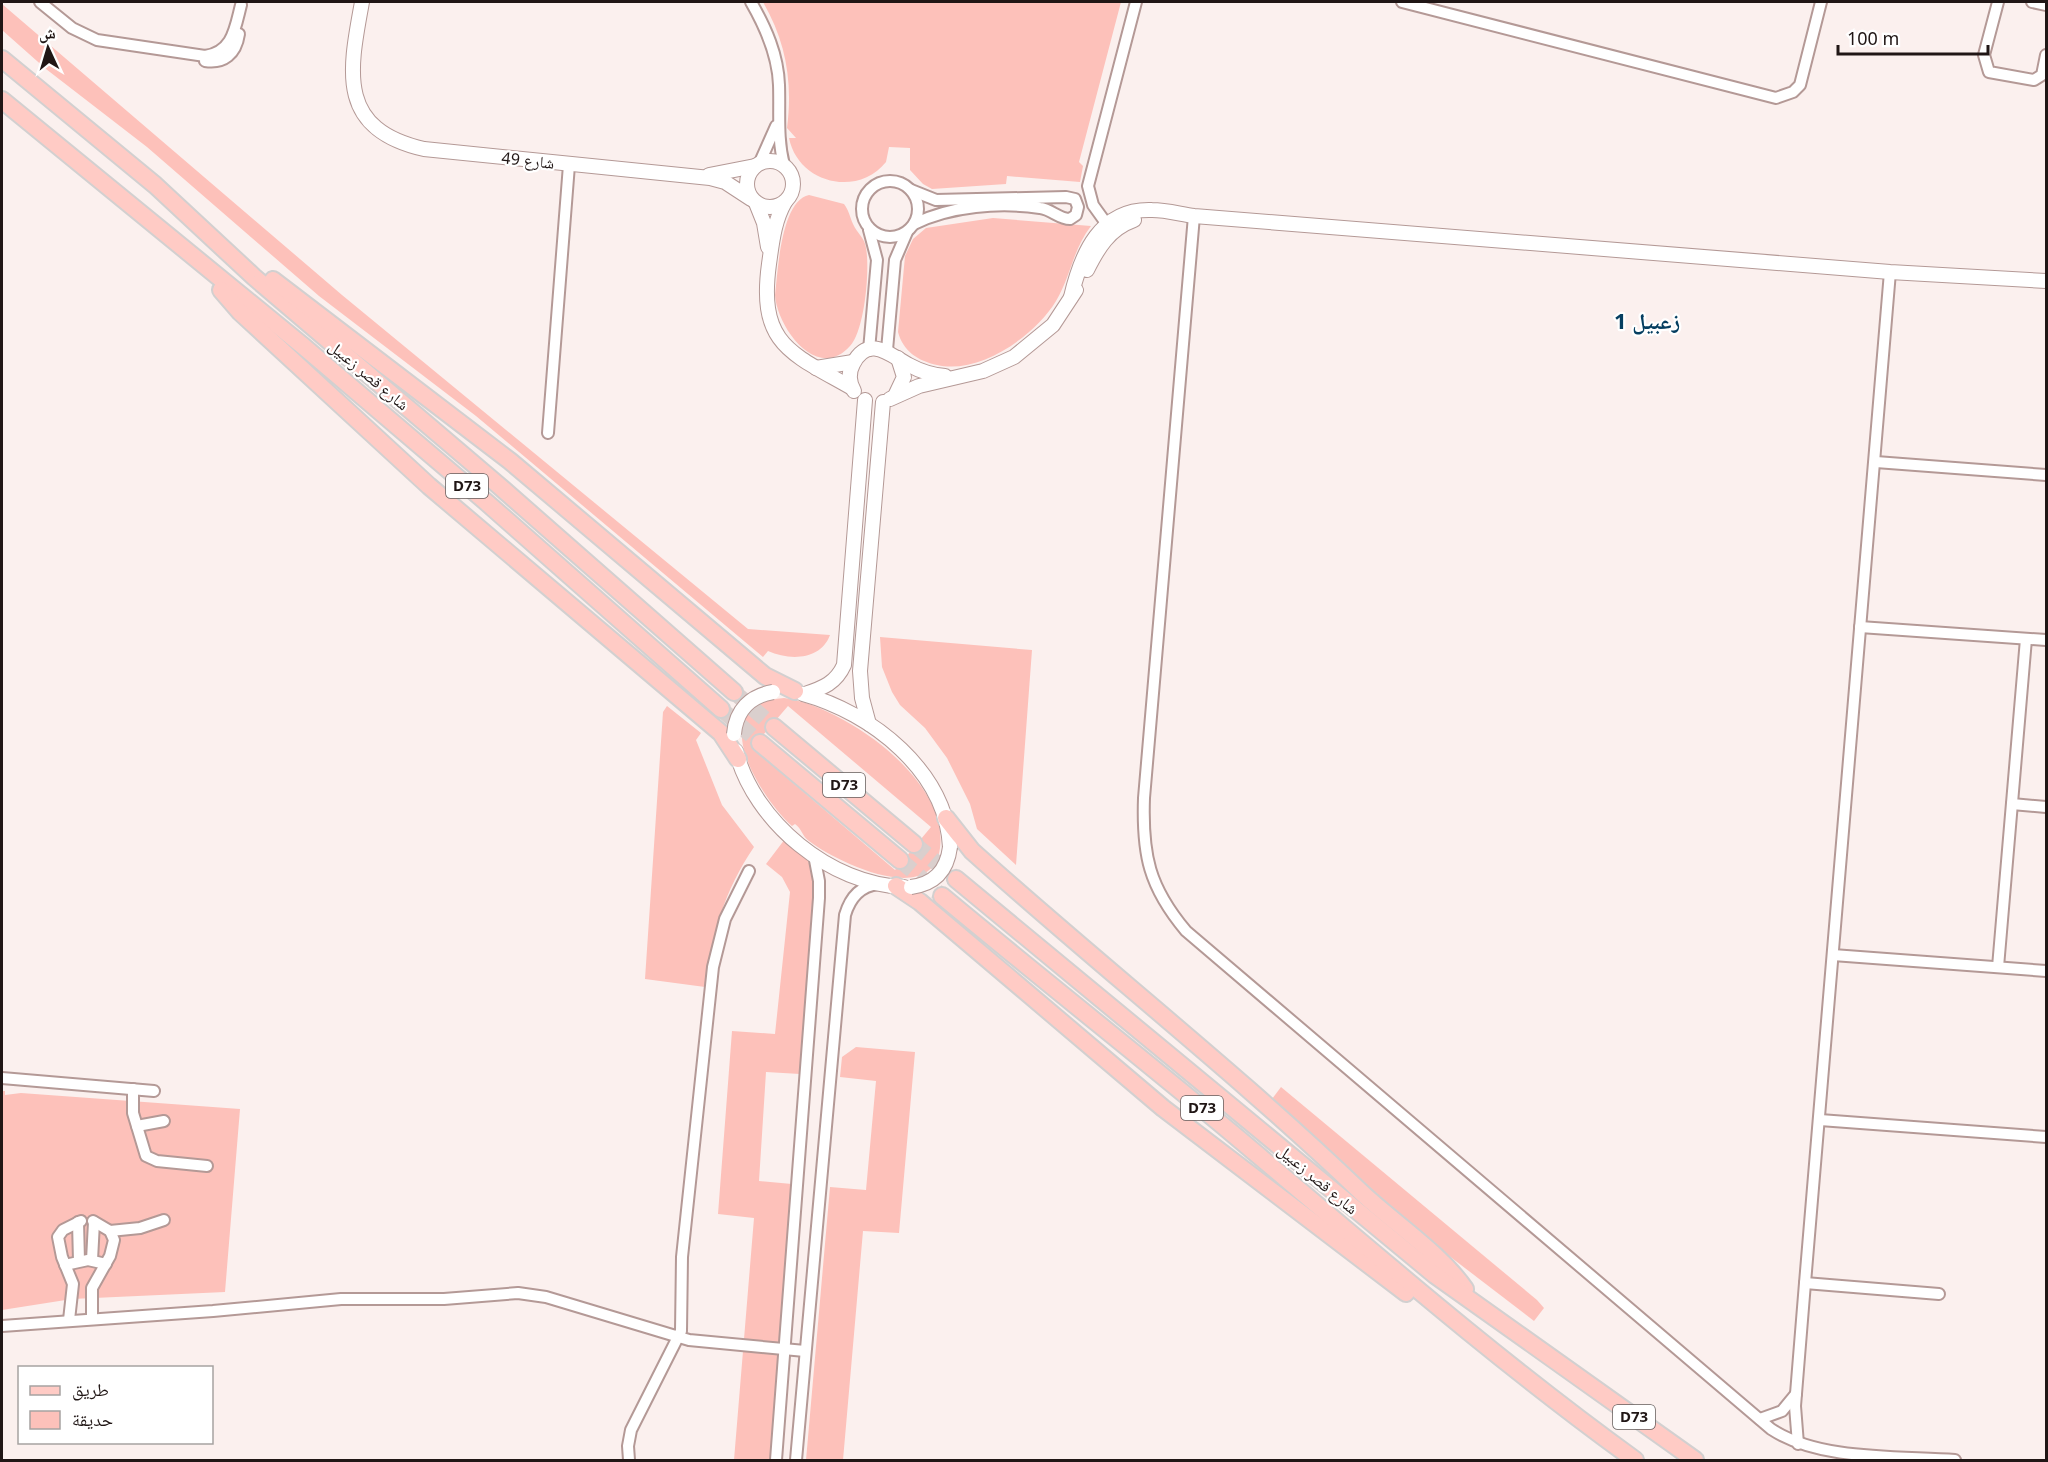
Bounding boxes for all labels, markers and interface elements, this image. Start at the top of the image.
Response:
north arrow [18,18,78,78]
scale bar [1838,18,1988,56]
text: ش [38,21,56,45]
text: 100 m [1847,26,1899,50]
street label: شارع 49 [501,146,555,174]
district label: زعبيل 1 [1614,305,1680,335]
street label: شارع قصر زعبيل [324,335,414,415]
road number: D73 [446,474,488,498]
road number: D73 [823,773,865,797]
road number: D73 [1181,1096,1223,1120]
street label: شارع قصر زعبيل [1273,1139,1363,1219]
legend [18,1366,213,1444]
text: طريق [72,1377,109,1401]
road number: D73 [1613,1405,1655,1429]
text: حديقة [72,1407,113,1431]

